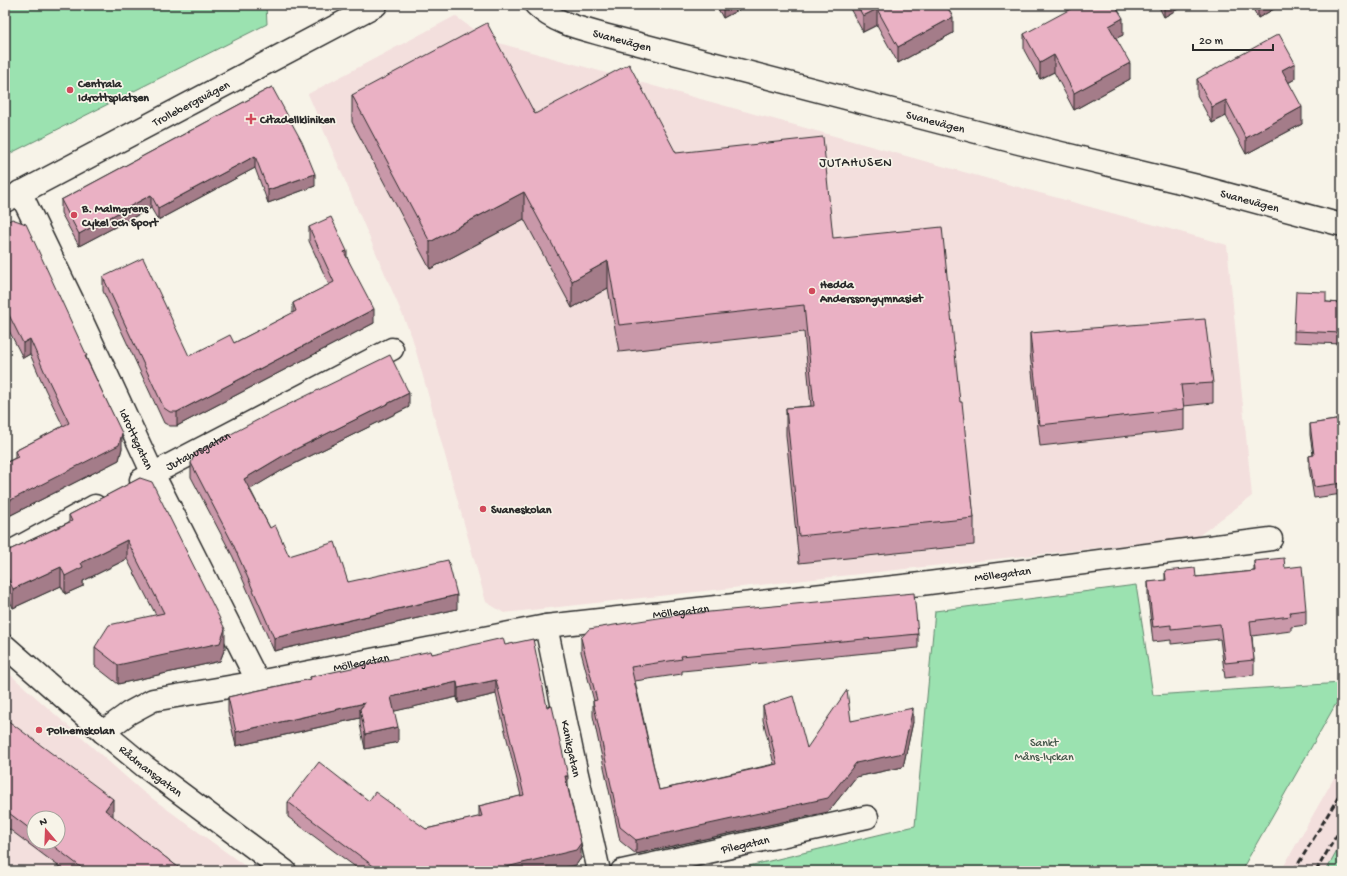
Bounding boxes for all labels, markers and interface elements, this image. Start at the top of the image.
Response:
scale bar [1193,26,1273,52]
street label: Svanevägen [591,27,653,56]
text: 20 m [1199,35,1224,49]
place label: Centrala Idrottsplatsen [77,78,149,106]
street label: Trollebergsvägen [150,78,233,131]
marker: Centrala Idrottsplatsen [65,85,75,95]
street label: Svanevägen [904,109,966,138]
marker: Citadellkliniken [245,113,257,125]
place label: Citadellkliniken [259,114,336,128]
district label: JUTAHUSEN [819,156,893,171]
street label: Svanevägen [1219,188,1281,217]
place label: B. Malmgrens Cykel och Sport [81,203,159,231]
marker: B. Malmgrens Cykel och Sport [69,210,79,220]
place label: Hedda Anderssongymnasiet [819,279,924,307]
marker: Hedda Anderssongymnasiet [807,286,817,296]
street label: Idrottsgatan [115,407,155,473]
street label: Jutahusgatan [164,429,234,475]
marker: Svaneskolan [478,504,488,514]
place label: Svaneskolan [491,504,552,518]
street label: Möllegatan [974,565,1032,586]
street label: Möllegatan [652,603,710,623]
street label: Möllegatan [332,652,391,676]
street label: Kanikgatan [557,719,583,779]
marker: Polhemskolan [34,725,44,735]
place label: Polhemskolan [46,725,115,739]
park label: Sankt Måns-lyckan [1014,737,1074,765]
street label: Rådmansgatan [115,743,184,801]
north arrow [26,810,66,850]
text: N [38,816,49,829]
street label: Pilegatan [719,834,771,858]

